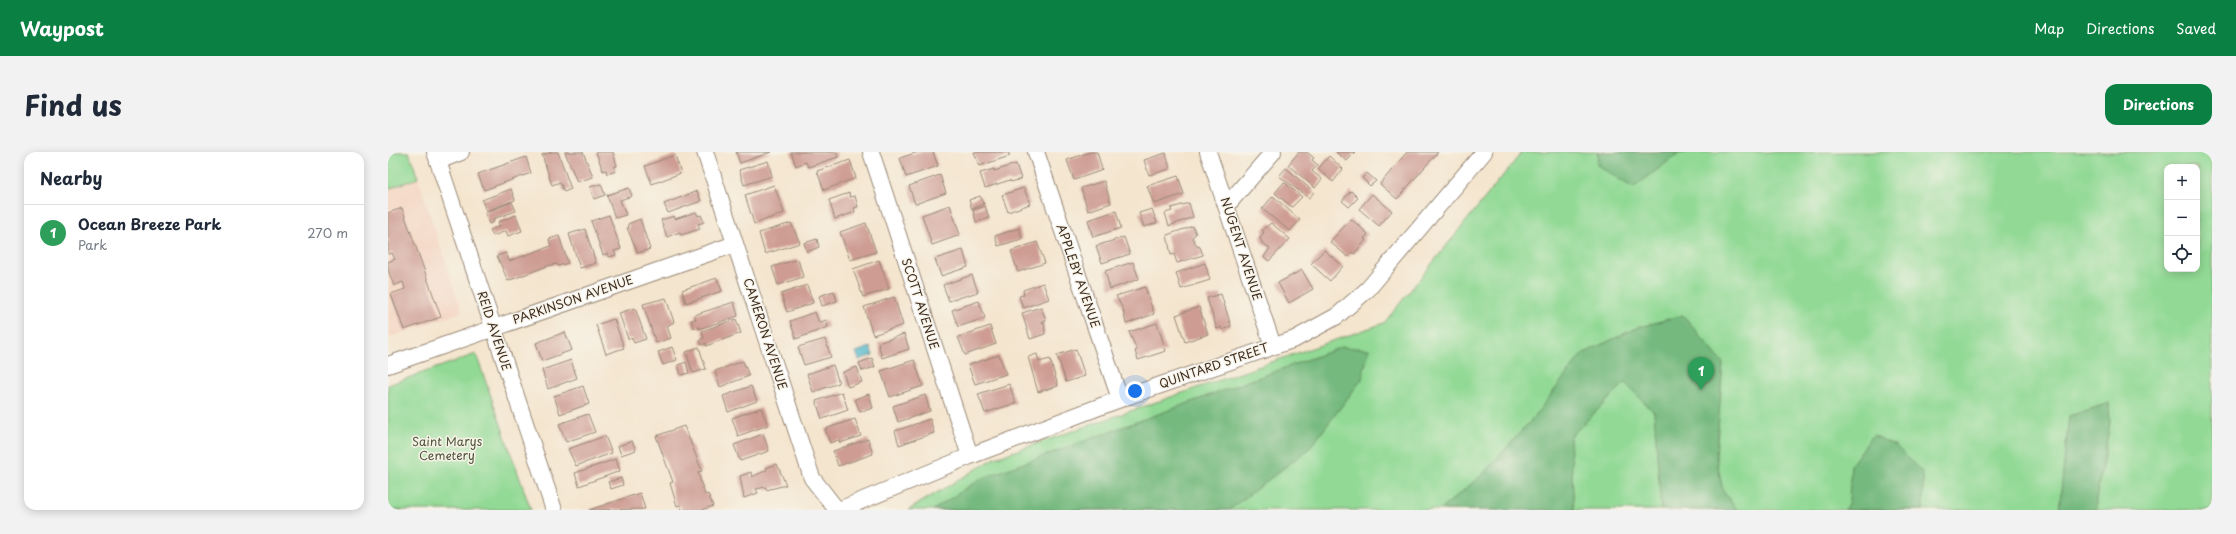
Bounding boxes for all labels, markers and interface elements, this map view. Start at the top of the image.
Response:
text: Waypost [20,14,104,42]
text: Map [2034,18,2064,39]
text: Directions [2086,18,2154,39]
text: Saved [2176,18,2216,39]
text: Find us [24,83,122,126]
button: Directions [2105,84,2212,125]
map controls [2164,164,2200,272]
button: + [2164,164,2200,200]
text: Nearby [40,165,102,191]
street label: NUGENT AVENUE [1217,195,1267,303]
button: − [2164,200,2200,236]
text: Ocean Breeze Park [78,212,221,235]
street label: APPLEBY AVENUE [1053,221,1105,330]
text: 1 [50,223,56,242]
text: 270 m [307,223,348,242]
text: Park [78,235,107,254]
button: locate [2164,236,2200,272]
street label: SCOTT AVENUE [898,256,944,352]
street label: PARKINSON AVENUE [510,270,635,328]
street label: CAMERON AVENUE [739,275,793,392]
street label: REID AVENUE [474,288,516,373]
street label: QUINTARD STREET [1157,338,1272,392]
pin: 1 [1688,357,1714,390]
your location [1125,381,1145,401]
park label: Saint Marys Cemetery [412,432,483,464]

